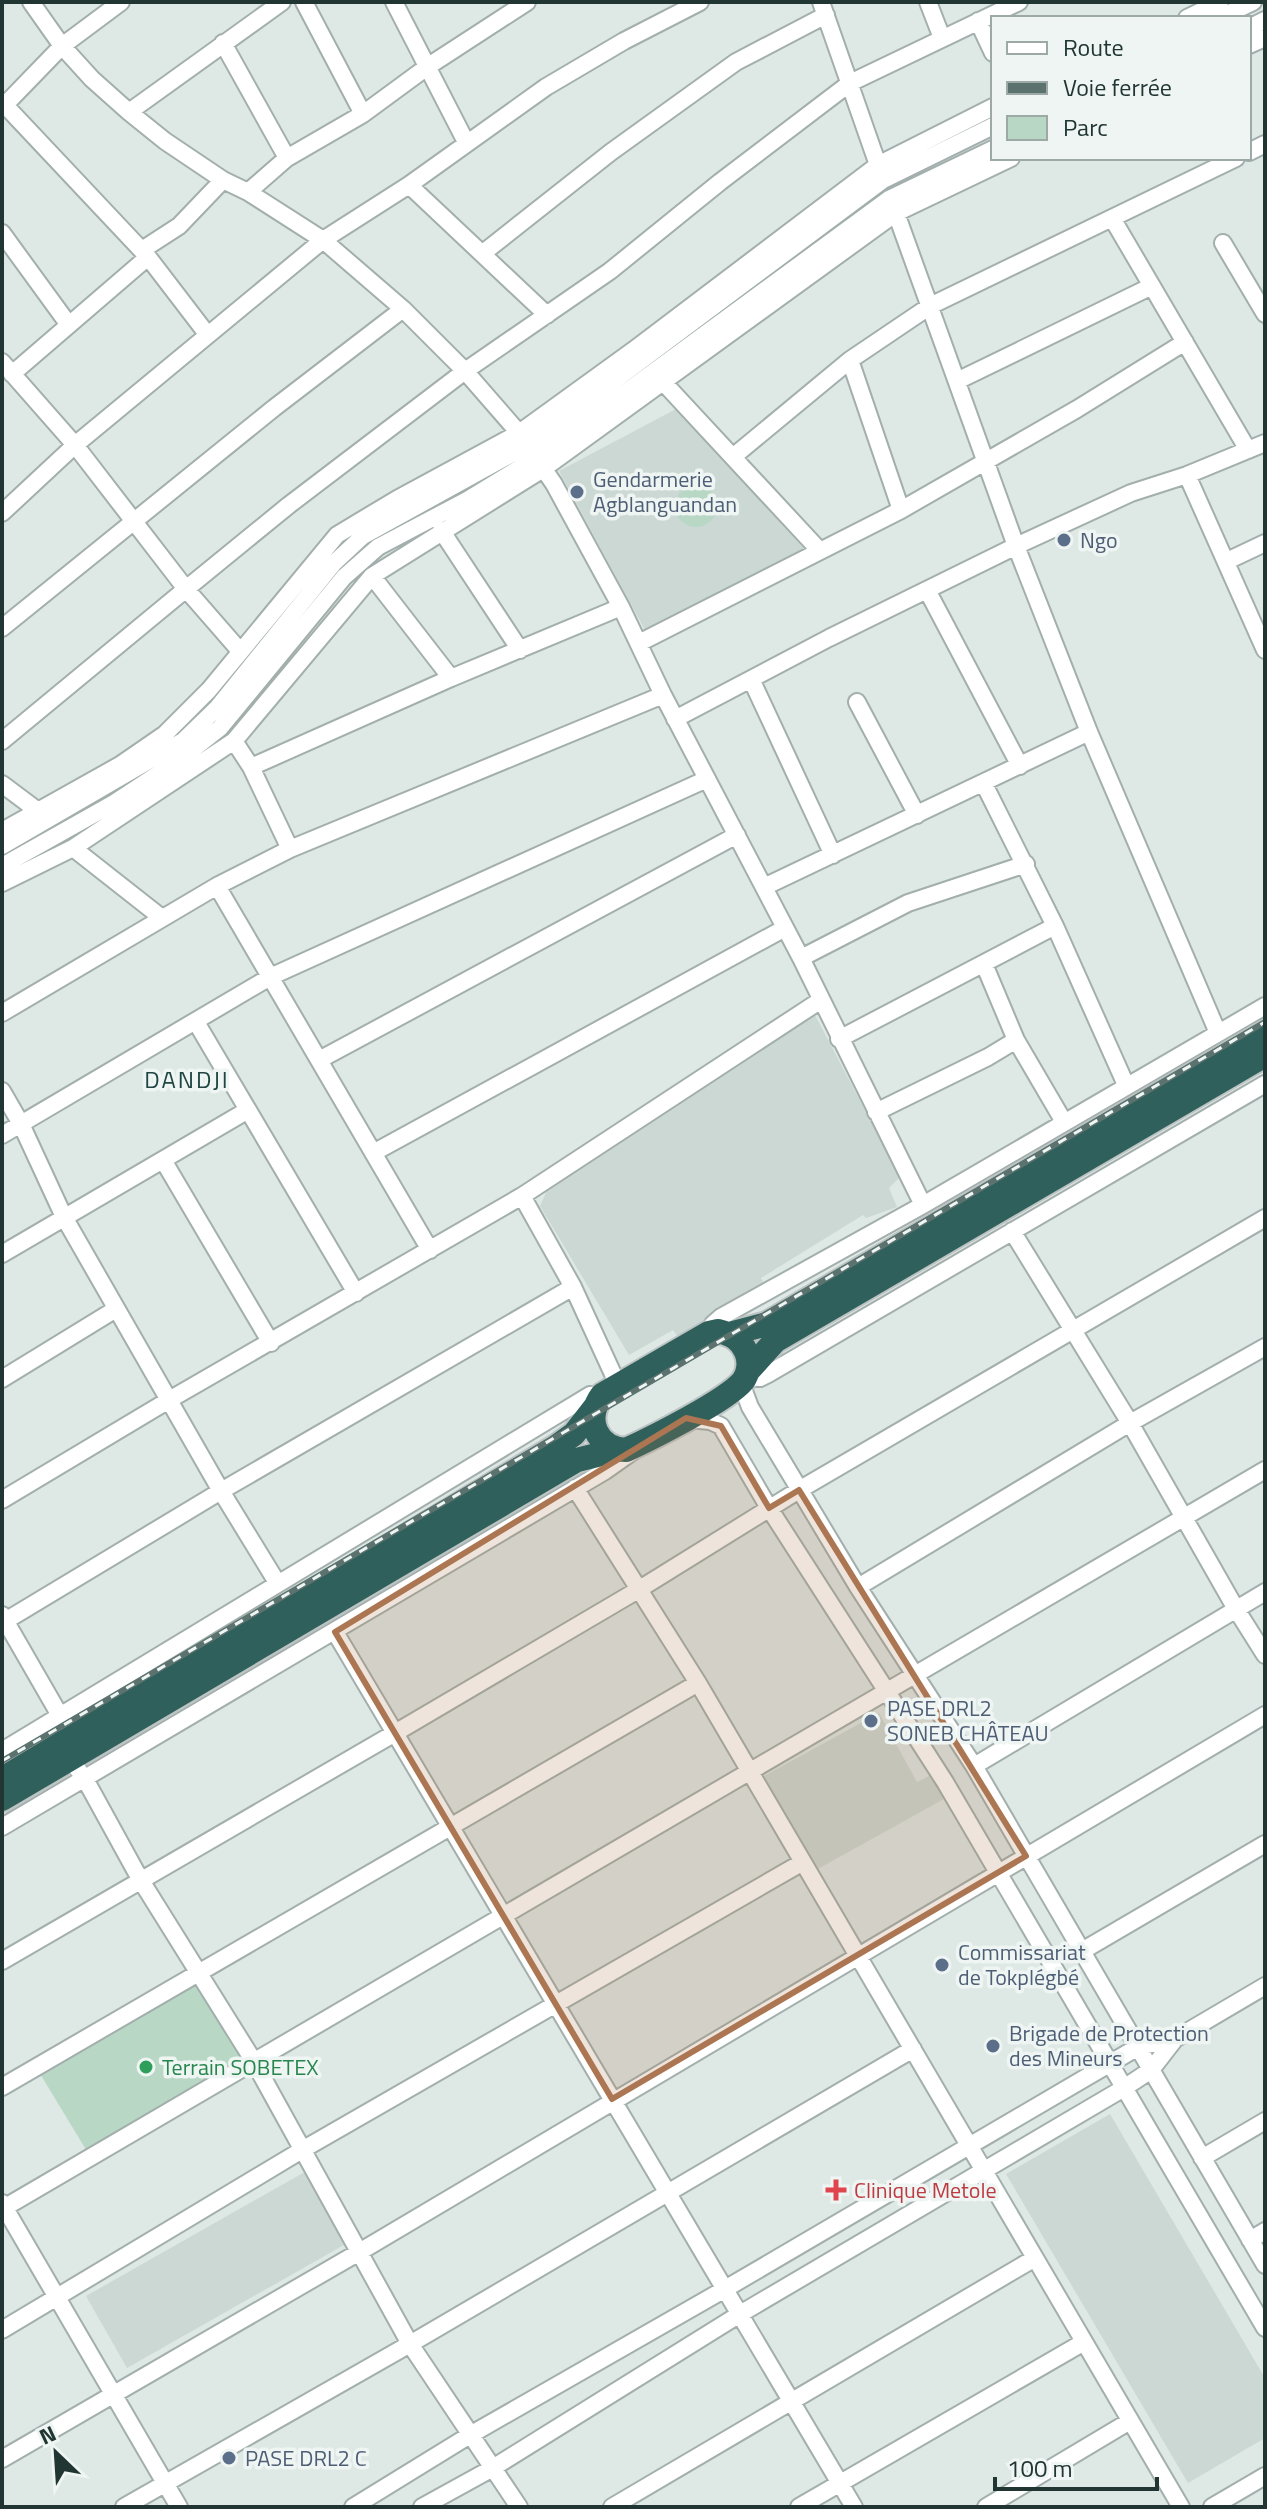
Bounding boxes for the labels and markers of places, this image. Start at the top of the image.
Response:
place label: Gendarmerie Agblanguandan [593,462,737,521]
marker: Gendarmerie Agblanguandan [568,483,586,501]
place label: Ngo [1080,523,1118,557]
marker: Ngo [1055,531,1073,549]
place label: PASE DRL2 SONEB CHÂTEAU [887,1691,1049,1750]
marker: PASE DRL2 SONEB CHÂTEAU [862,1712,880,1730]
place label: Commissariat de Tokplégbé [958,1935,1086,1994]
marker: Commissariat de Tokplégbé [933,1956,951,1974]
place label: Brigade de Protection des Mineurs [1009,2016,1209,2075]
marker: Brigade de Protection des Mineurs [984,2037,1002,2055]
place label: Terrain SOBETEX [162,2050,319,2084]
marker: Terrain SOBETEX [137,2058,155,2076]
place label: Clinique Metole [854,2173,997,2207]
marker: Clinique Metole [825,2179,847,2201]
place label: PASE DRL2 C [245,2441,367,2475]
marker: PASE DRL2 C [220,2449,238,2467]

